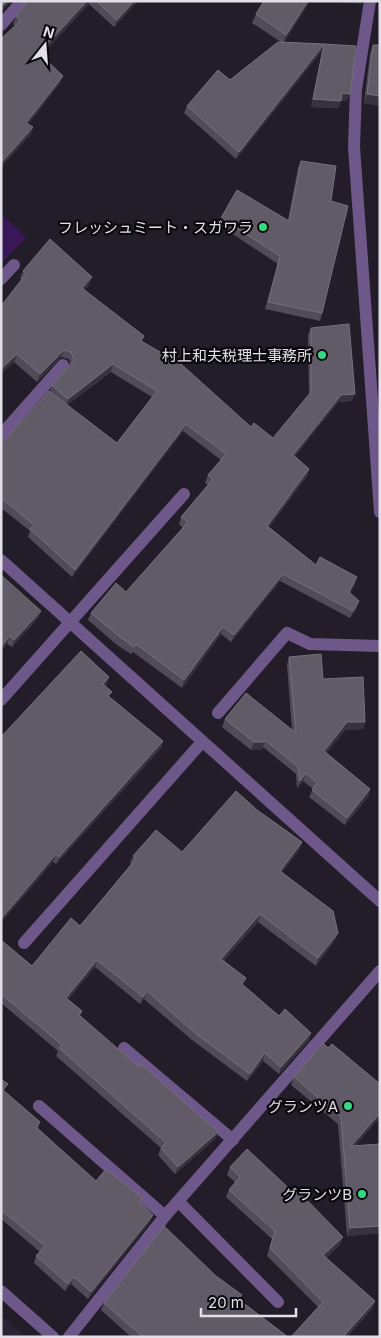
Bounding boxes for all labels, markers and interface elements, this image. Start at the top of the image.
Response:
north arrow [20,20,70,70]
text: N [41,22,57,42]
place label: フレッシュミート・スガワラ [58,218,253,237]
marker: フレッシュミート・スガワラ [257,221,269,233]
place label: 村上和夫税理士事務所 [162,346,312,365]
marker: 村上和夫税理士事務所 [316,349,328,361]
place label: グランツA [268,1097,338,1116]
marker: グランツA [342,1100,354,1112]
place label: グランツB [282,1185,352,1204]
marker: グランツB [356,1188,368,1200]
scale bar [201,1286,296,1318]
text: 20 m [208,1293,244,1312]

